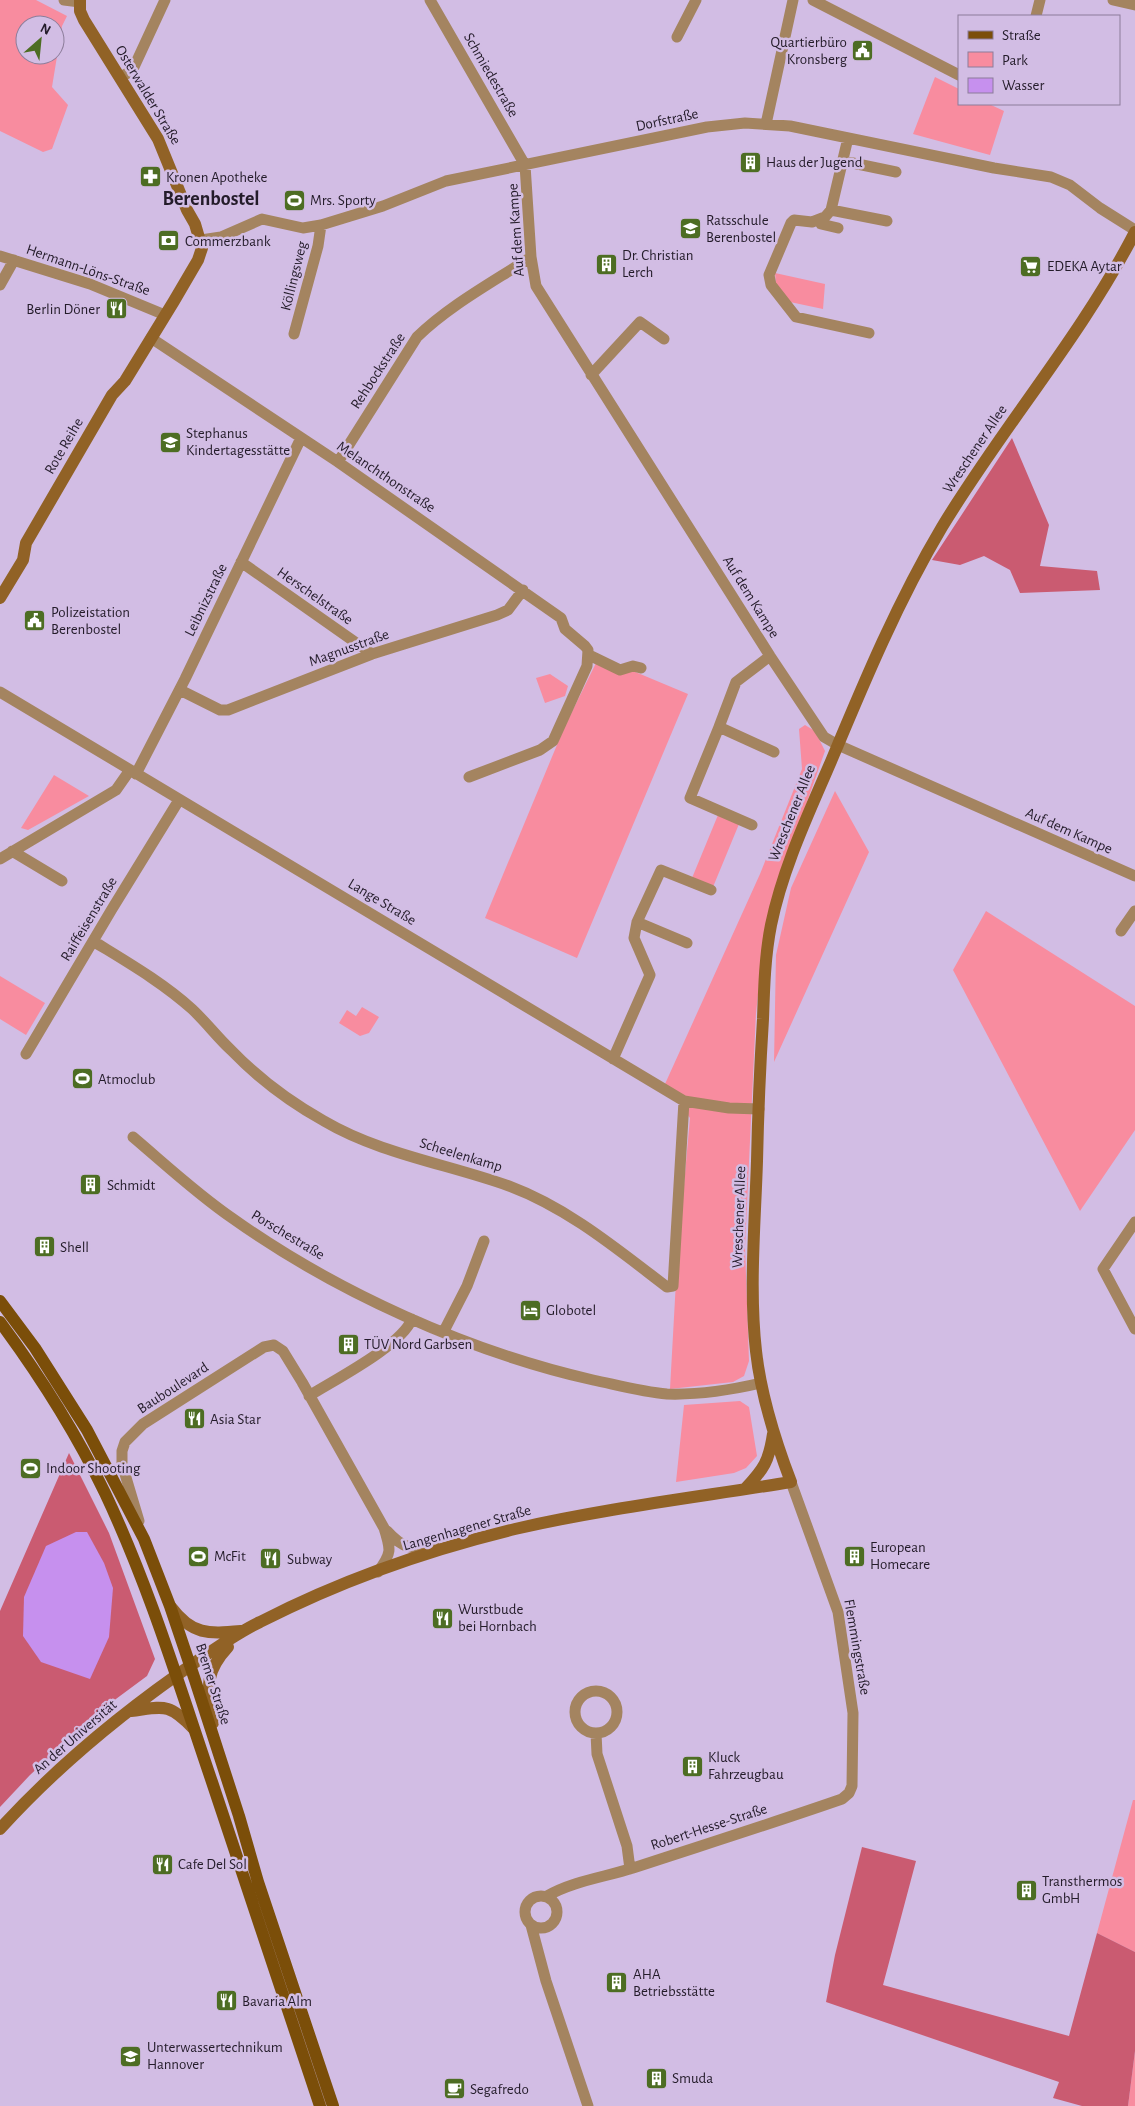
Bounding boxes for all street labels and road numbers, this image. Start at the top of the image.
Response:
street label: Schmiedestraße [461,30,521,120]
street label: Osterwalder Straße [113,43,184,147]
street label: Dorfstraße [634,106,700,134]
street label: Auf dem Kampe [505,183,527,277]
street label: Köllingsweg [278,239,310,312]
street label: Hermann-Löns-Straße [24,242,152,298]
street label: Rehbockstraße [348,330,408,412]
street label: Wreschener Allee [940,402,1010,496]
street label: Rote Reihe [42,415,86,477]
street label: Melanchthonstraße [334,439,438,515]
street label: Auf dem Kampe [720,553,782,641]
street label: Leibnizstraße [182,561,230,639]
street label: Herschelstraße [274,564,356,628]
street label: Magnusstraße [307,627,391,669]
street label: Wreschener Allee [766,763,818,863]
street label: Auf dem Kampe [1023,805,1115,857]
street label: Raiffeisenstraße [58,874,120,964]
street label: Lange Straße [345,876,419,928]
street label: Scheelenkamp [418,1135,504,1175]
street label: Wreschener Allee [730,1166,748,1268]
street label: Porschestraße [249,1207,327,1263]
street label: Bauboulevard [135,1359,211,1416]
street label: Langenhagener Straße [401,1503,533,1553]
street label: Flemmingstraße [841,1598,873,1696]
street label: Bremer Straße [193,1641,233,1727]
street label: An der Universität [31,1697,120,1777]
street label: Robert-Hesse-Straße [649,1801,769,1853]

